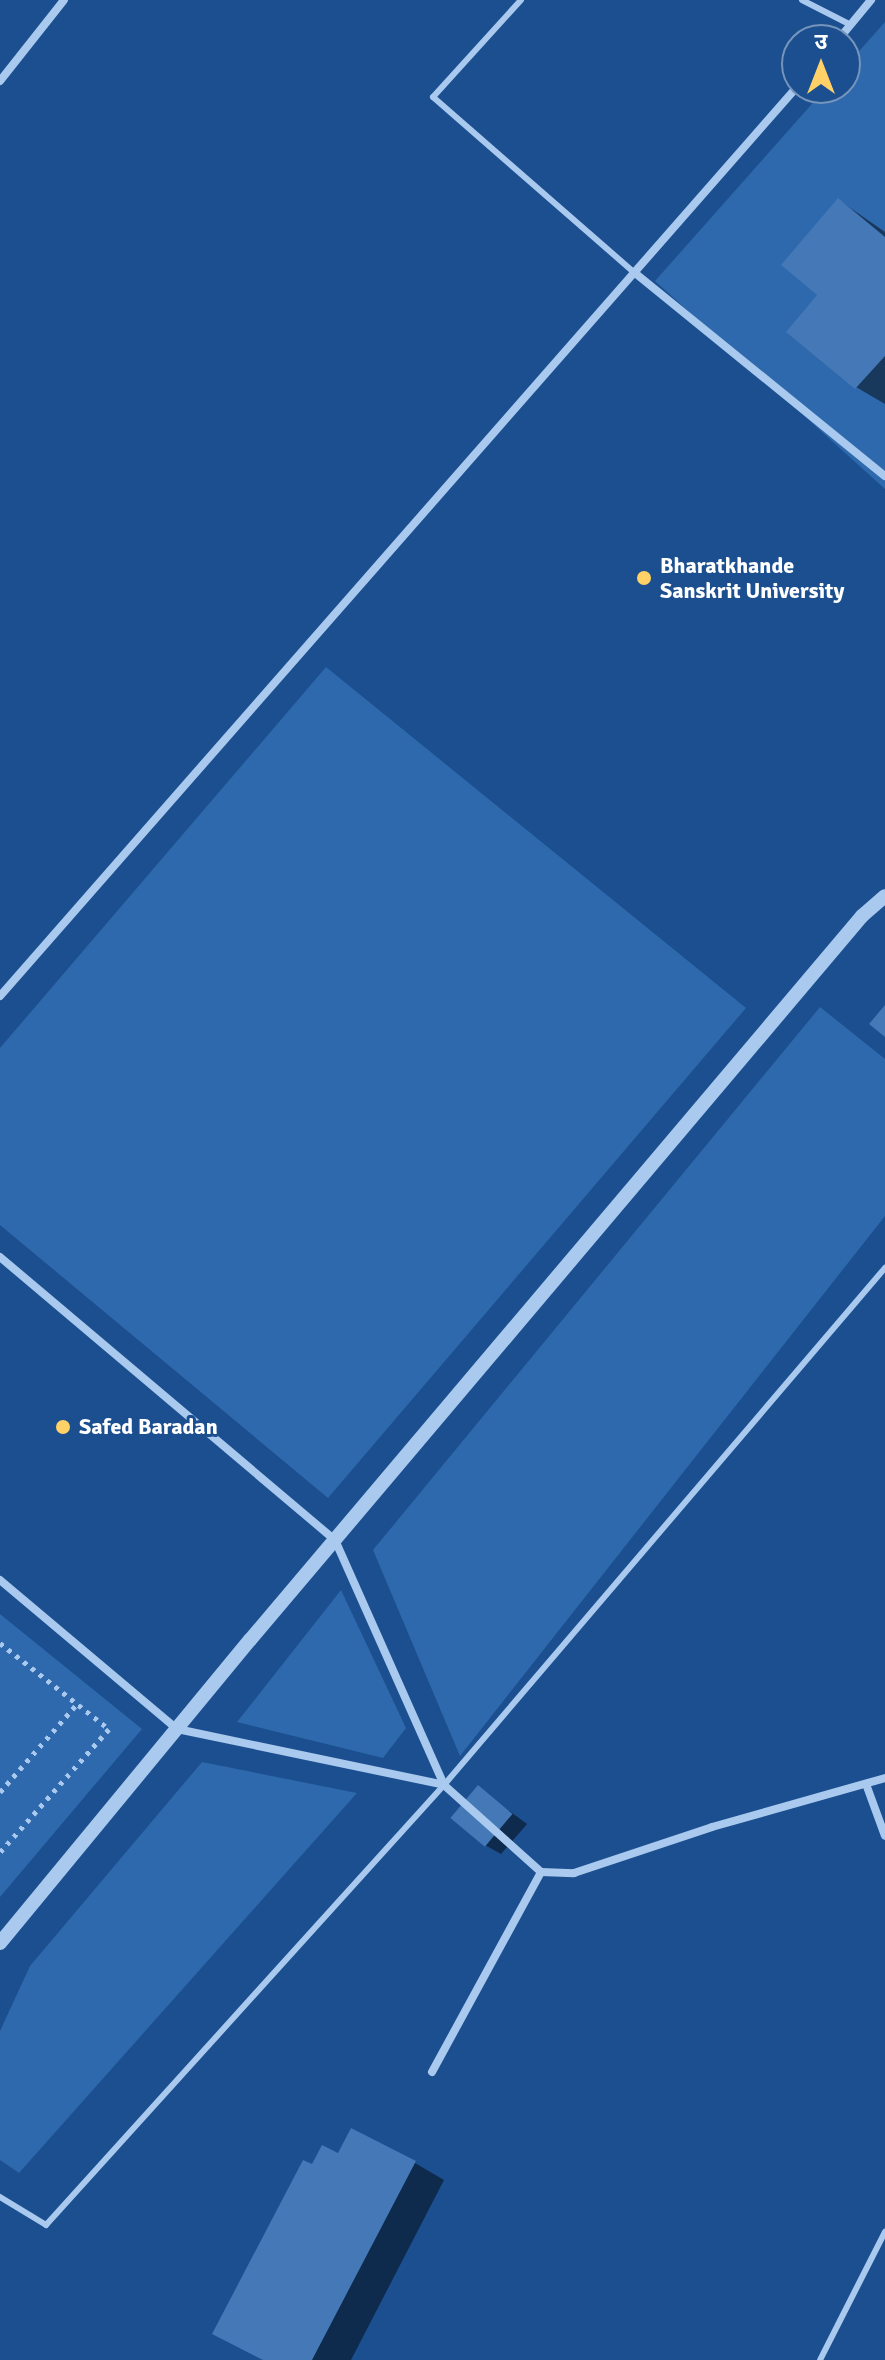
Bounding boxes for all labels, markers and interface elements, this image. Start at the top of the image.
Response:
north arrow [781,24,861,104]
text: उ [815,28,827,55]
place label: Bharatkhande Sanskrit University [660,552,844,604]
marker: Bharatkhande Sanskrit University [635,569,653,587]
place label: Safed Baradan [79,1414,218,1440]
marker: Safed Baradan [54,1418,72,1436]

